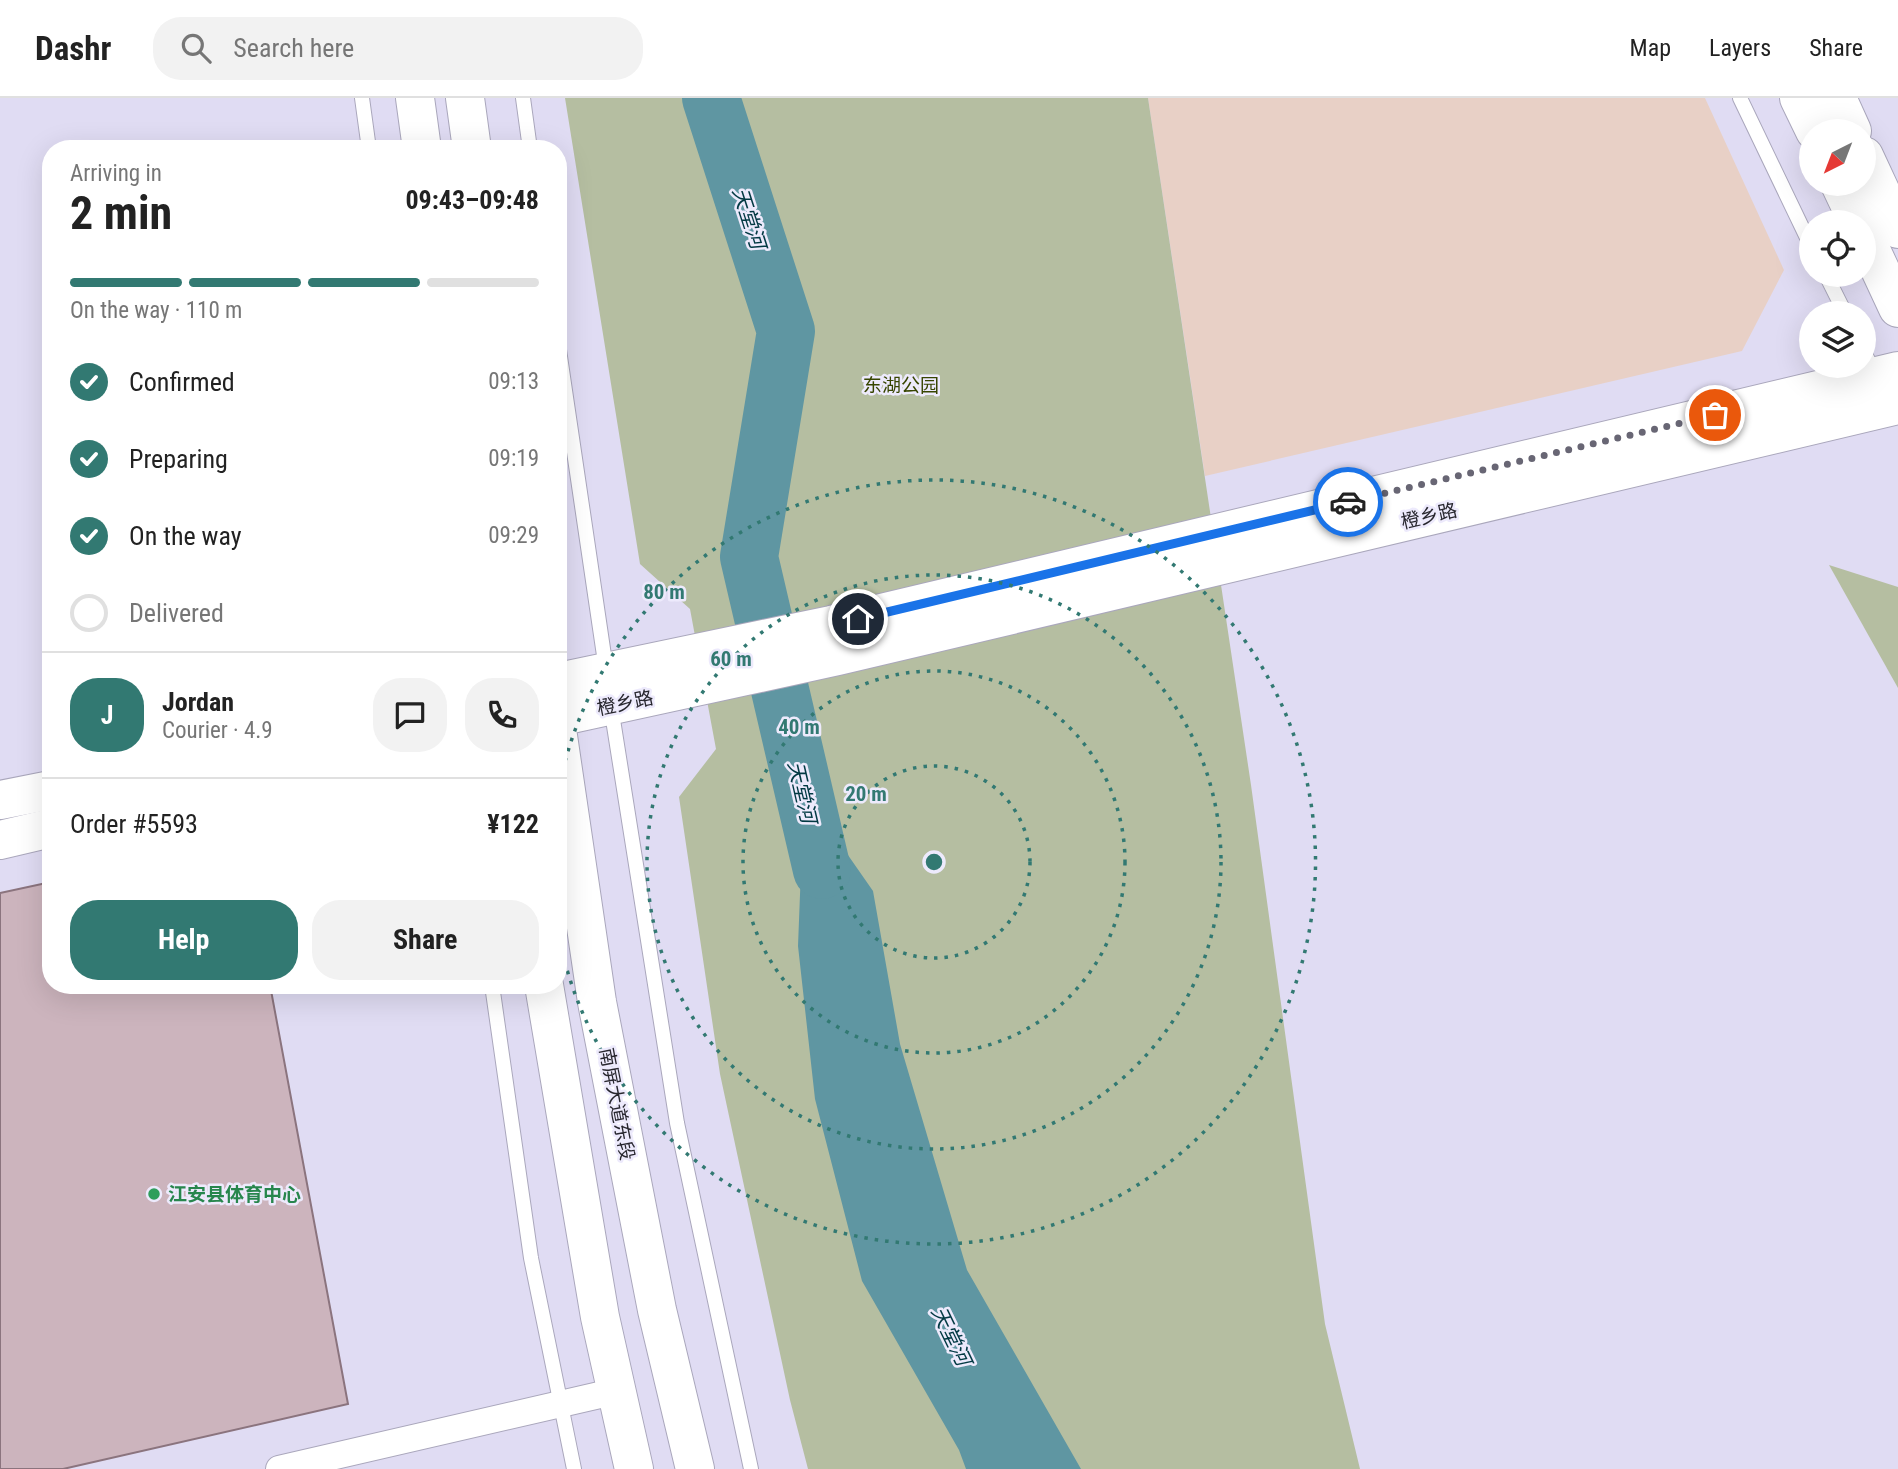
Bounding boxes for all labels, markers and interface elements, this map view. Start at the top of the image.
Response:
search box [153,17,643,80]
text: Dashr [35,29,111,68]
icon: search [177,29,215,67]
text: Search here [233,33,354,63]
text: Map [1630,34,1671,62]
text: Layers [1709,34,1771,62]
text: Share [1809,34,1863,62]
north arrow [1799,119,1876,196]
map controls [1799,119,1876,378]
text: Arriving in [70,160,162,187]
water label: 天堂河 [728,184,771,255]
text: 09:43–09:48 [405,185,539,215]
text: 2 min [70,186,172,240]
button: locate [1799,210,1876,287]
text: On the way · 110 m [70,297,242,324]
button: layers [1799,301,1876,378]
icon: check [70,363,108,401]
text: Confirmed [129,367,235,397]
text: 09:13 [488,368,539,395]
park label: 东湖公园 [863,374,939,397]
pin [1685,385,1745,445]
icon: bag [1696,396,1734,434]
icon: check [70,440,108,478]
text: Preparing [129,444,228,474]
text: 09:19 [488,445,539,472]
courier [1313,467,1383,537]
icon: car [1329,483,1367,521]
street label: 橙乡路 [1399,498,1459,534]
icon: check [70,517,108,555]
text: On the way [129,521,242,551]
text: 09:29 [488,522,539,549]
text: 80 m [643,580,685,604]
pin [828,589,888,649]
text: Delivered [129,598,224,628]
icon: home [839,600,877,638]
text: 60 m [710,647,752,671]
button: chat [373,678,447,752]
button: phone [465,678,539,752]
street label: 橙乡路 [595,686,655,720]
text: Jordan [162,687,234,717]
text: J [101,700,113,730]
text: 40 m [778,715,820,739]
text: Courier · 4.9 [162,717,273,744]
water label: 天堂河 [783,759,822,829]
text: 20 m [845,782,887,806]
text: Order #5593 [70,809,198,839]
text: ¥122 [487,809,539,839]
centre of rings [922,850,946,874]
button: Help [70,900,298,980]
button: Share [312,900,539,980]
street label: 南屏大道东段 [595,1046,639,1162]
place label: 江安县体育中心 [168,1183,301,1206]
marker: 江安县体育中心 [146,1186,162,1202]
water label: 天堂河 [926,1302,977,1373]

